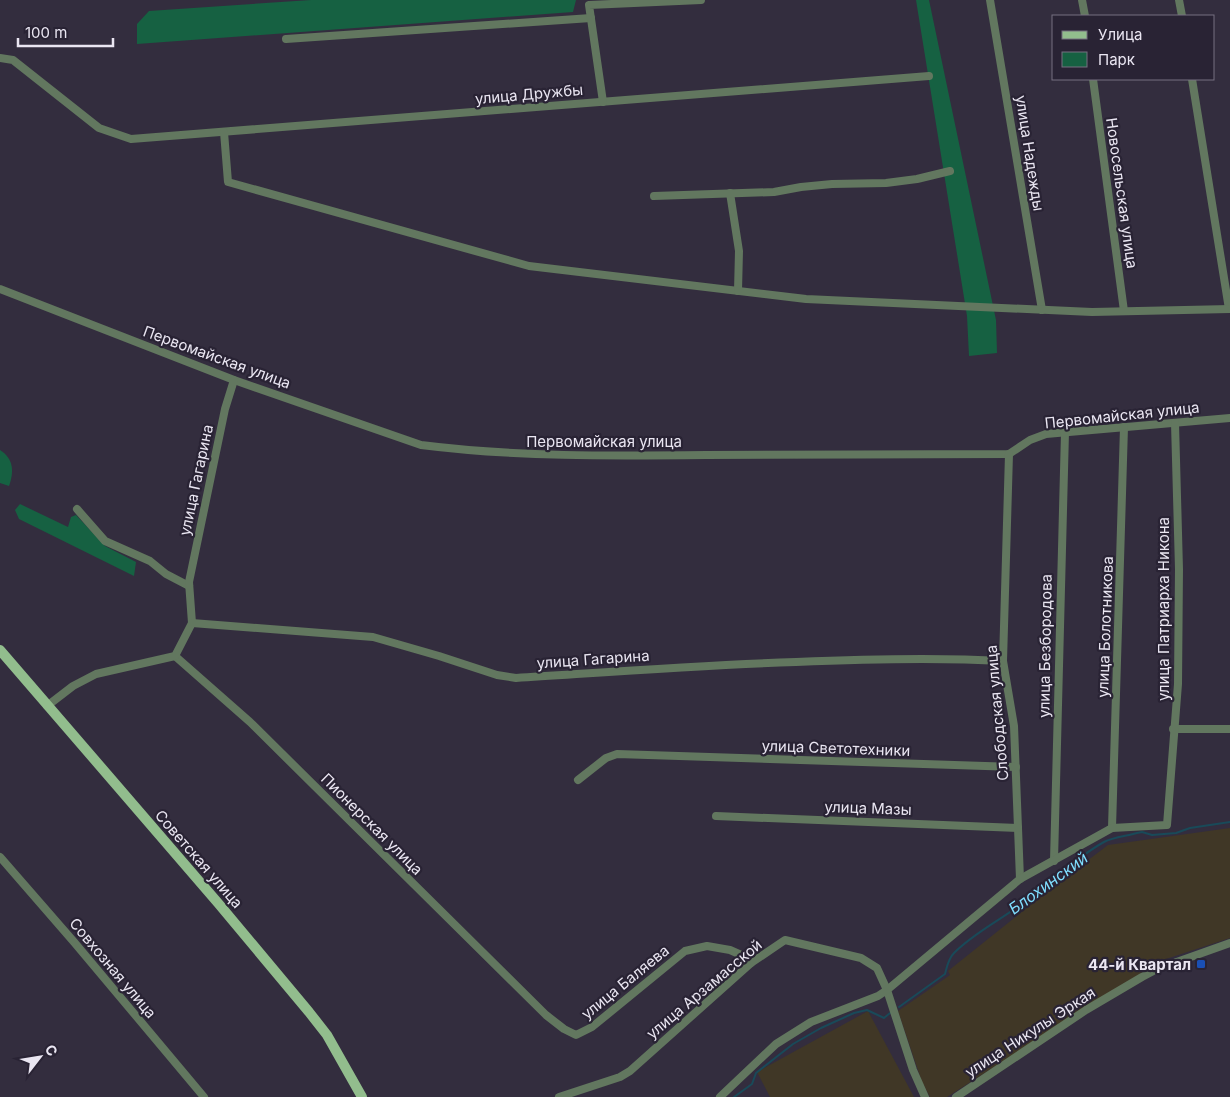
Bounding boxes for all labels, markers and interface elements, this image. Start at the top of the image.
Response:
scale bar [18,15,112,47]
legend [1052,15,1215,80]
text: 100 m [25,23,67,42]
text: Улица [1098,25,1142,44]
text: Парк [1098,50,1135,69]
street label: улица Дружбы [474,80,584,108]
street label: улица Надежды [1011,94,1049,212]
street label: Новосельская улица [1102,116,1142,270]
street label: Первомайская улица [141,321,293,393]
street label: Первомайская улица [1044,397,1200,433]
street label: улица Гагарина [175,423,217,537]
street label: Первомайская улица [526,432,682,451]
street label: улица Патриарха Никона [1154,517,1173,701]
street label: улица Болотникова [1093,556,1117,698]
street label: улица Безбородова [1034,574,1056,718]
street label: Слободская улица [982,644,1012,782]
street label: улица Гагарина [536,646,650,672]
street label: улица Светотехники [761,736,911,760]
street label: Пионерская улица [317,769,427,879]
street label: улица Мазы [824,797,912,819]
street label: Советская улица [151,806,247,912]
water label: Блохинский [1004,848,1092,918]
street label: Совхозная улица [66,914,160,1022]
street label: улица Арзамасской [642,935,766,1043]
street label: улица Баляева [577,941,673,1023]
place label: 44-й Квартал [1088,955,1191,974]
marker: 44-й Квартал [1195,958,1207,970]
street label: улица Никулы Эркая [961,983,1099,1081]
north arrow [15,1032,65,1082]
text: С [42,1041,62,1059]

